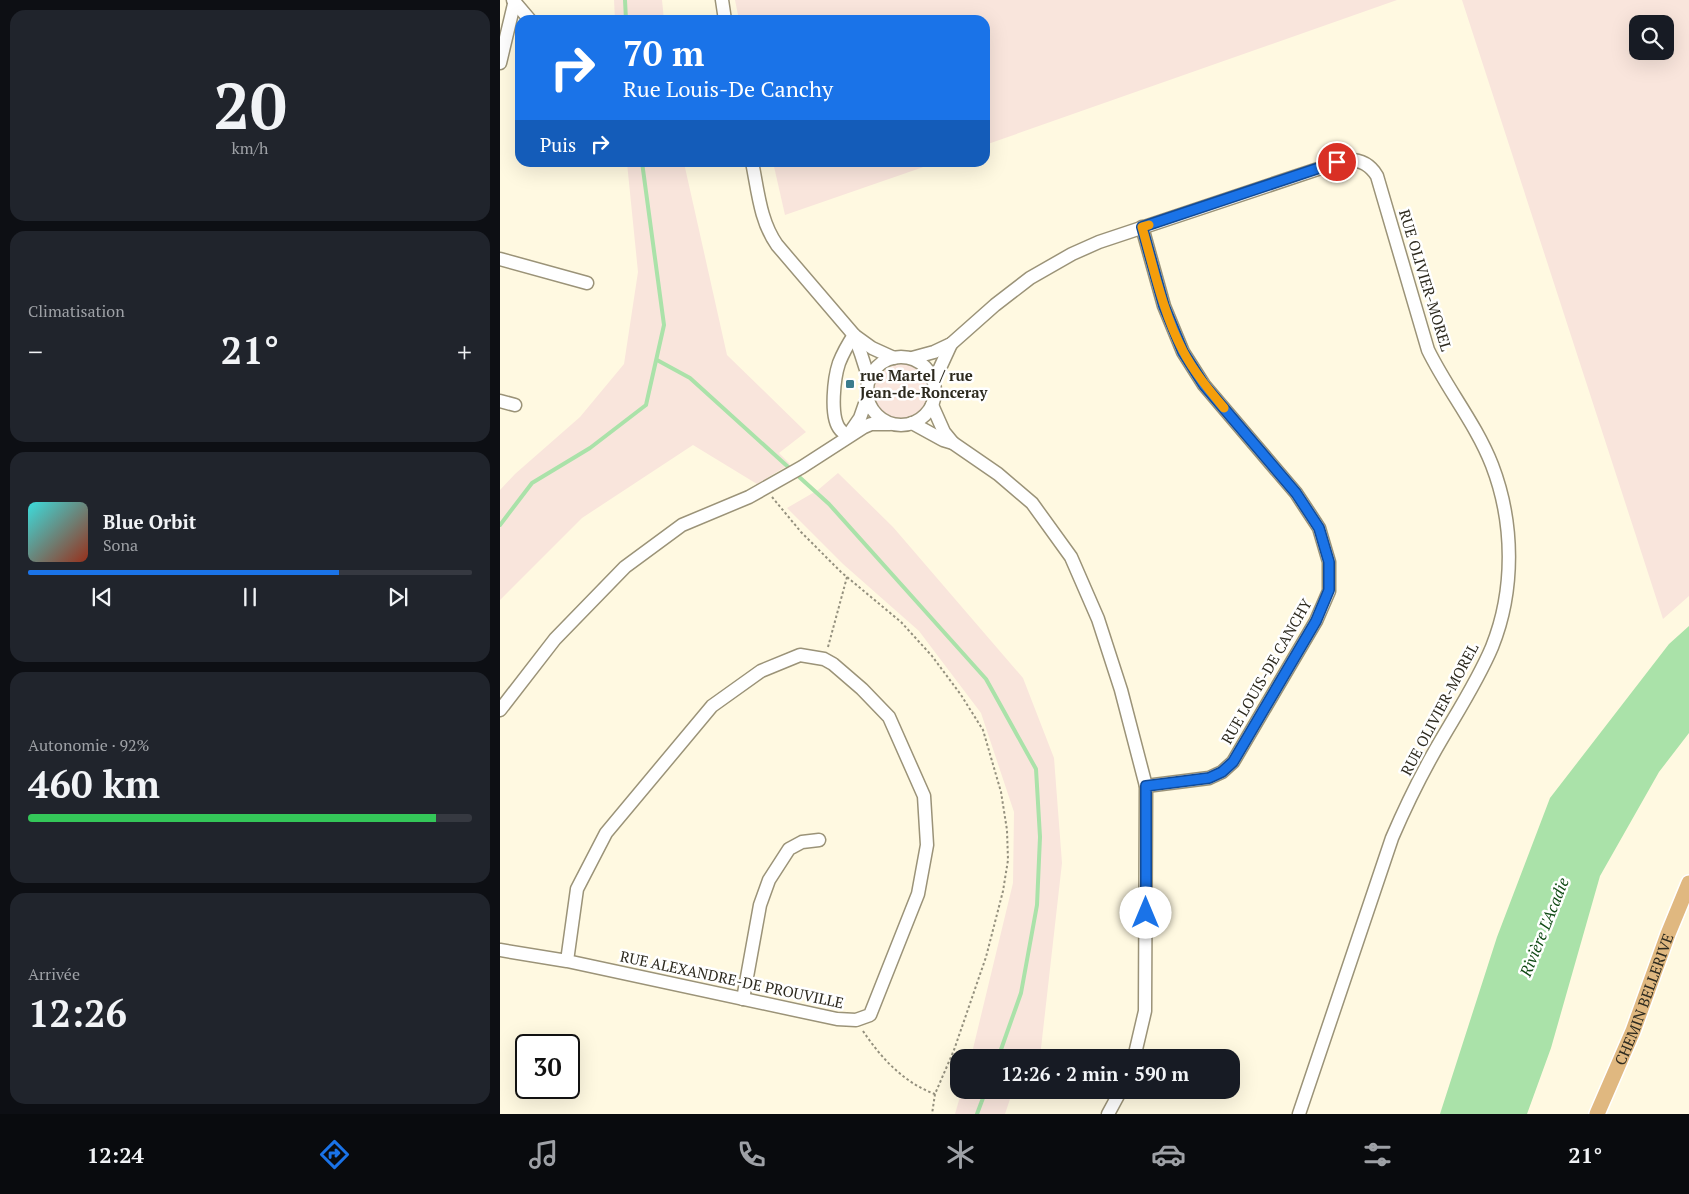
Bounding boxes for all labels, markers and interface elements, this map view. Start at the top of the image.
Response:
map controls [1629,15,1674,60]
button: search [1629,15,1674,60]
text: 70 m [623,30,704,76]
icon: right [540,35,605,100]
text: 20 [213,61,287,148]
text: Rue Louis-De Canchy [623,74,833,103]
icon: right [586,130,614,158]
text: Puis [540,132,576,157]
text: km/h [232,137,268,159]
pin [1316,141,1358,183]
icon: arrive [1323,148,1351,176]
street label: RUE OLIVIER-MOREL [1395,207,1457,353]
text: Climatisation [28,300,125,322]
text: 21° [221,325,279,375]
text: − [28,333,43,370]
text: + [457,333,472,370]
place label: rue Martel / rue Jean-de-Ronceray [860,365,989,402]
marker: rue Martel / rue Jean-de-Ronceray [844,378,856,390]
text: Blue Orbit [103,509,196,534]
text: Sona [103,534,138,556]
icon: previous [88,583,116,611]
icon: pause [236,583,264,611]
icon: next [384,583,412,611]
street label: RUE LOUIS-DE CANCHY [1216,594,1316,747]
street label: RUE OLIVIER-MOREL [1396,639,1482,779]
text: Autonomie · 92% [28,734,150,756]
text: 460 km [28,759,160,809]
water label: Rivière L'Acadie [1514,874,1574,981]
position arrow [1119,886,1171,938]
street label: CHEMIN BELLERIVE [1609,931,1677,1068]
street label: RUE ALEXANDRE-DE PROUVILLE [618,946,846,1012]
text: Arrivée [28,963,80,985]
text: 12:26 [28,988,127,1038]
speed limit sign: 30 [515,1034,580,1099]
text: 12:26 · 2 min · 590 m [1001,1061,1189,1086]
icon: directions [317,1137,352,1172]
icon: music [526,1137,561,1172]
icon: phone [734,1137,769,1172]
icon: climate [943,1137,978,1172]
icon: car [1151,1137,1186,1172]
icon: filters [1360,1137,1395,1172]
text: 12:24 [87,1140,144,1169]
text: 21° [1568,1140,1602,1169]

